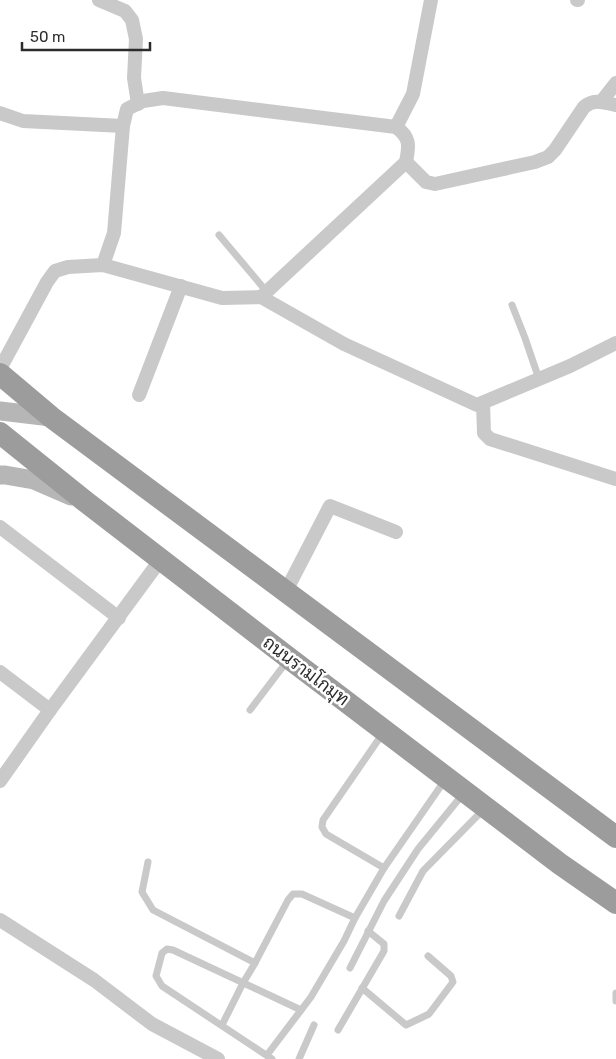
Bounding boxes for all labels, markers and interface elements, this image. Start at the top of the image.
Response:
scale bar [22,20,150,52]
text: 50 m [30,28,65,46]
street label: ถนนรามโกมุท [258,630,355,711]

